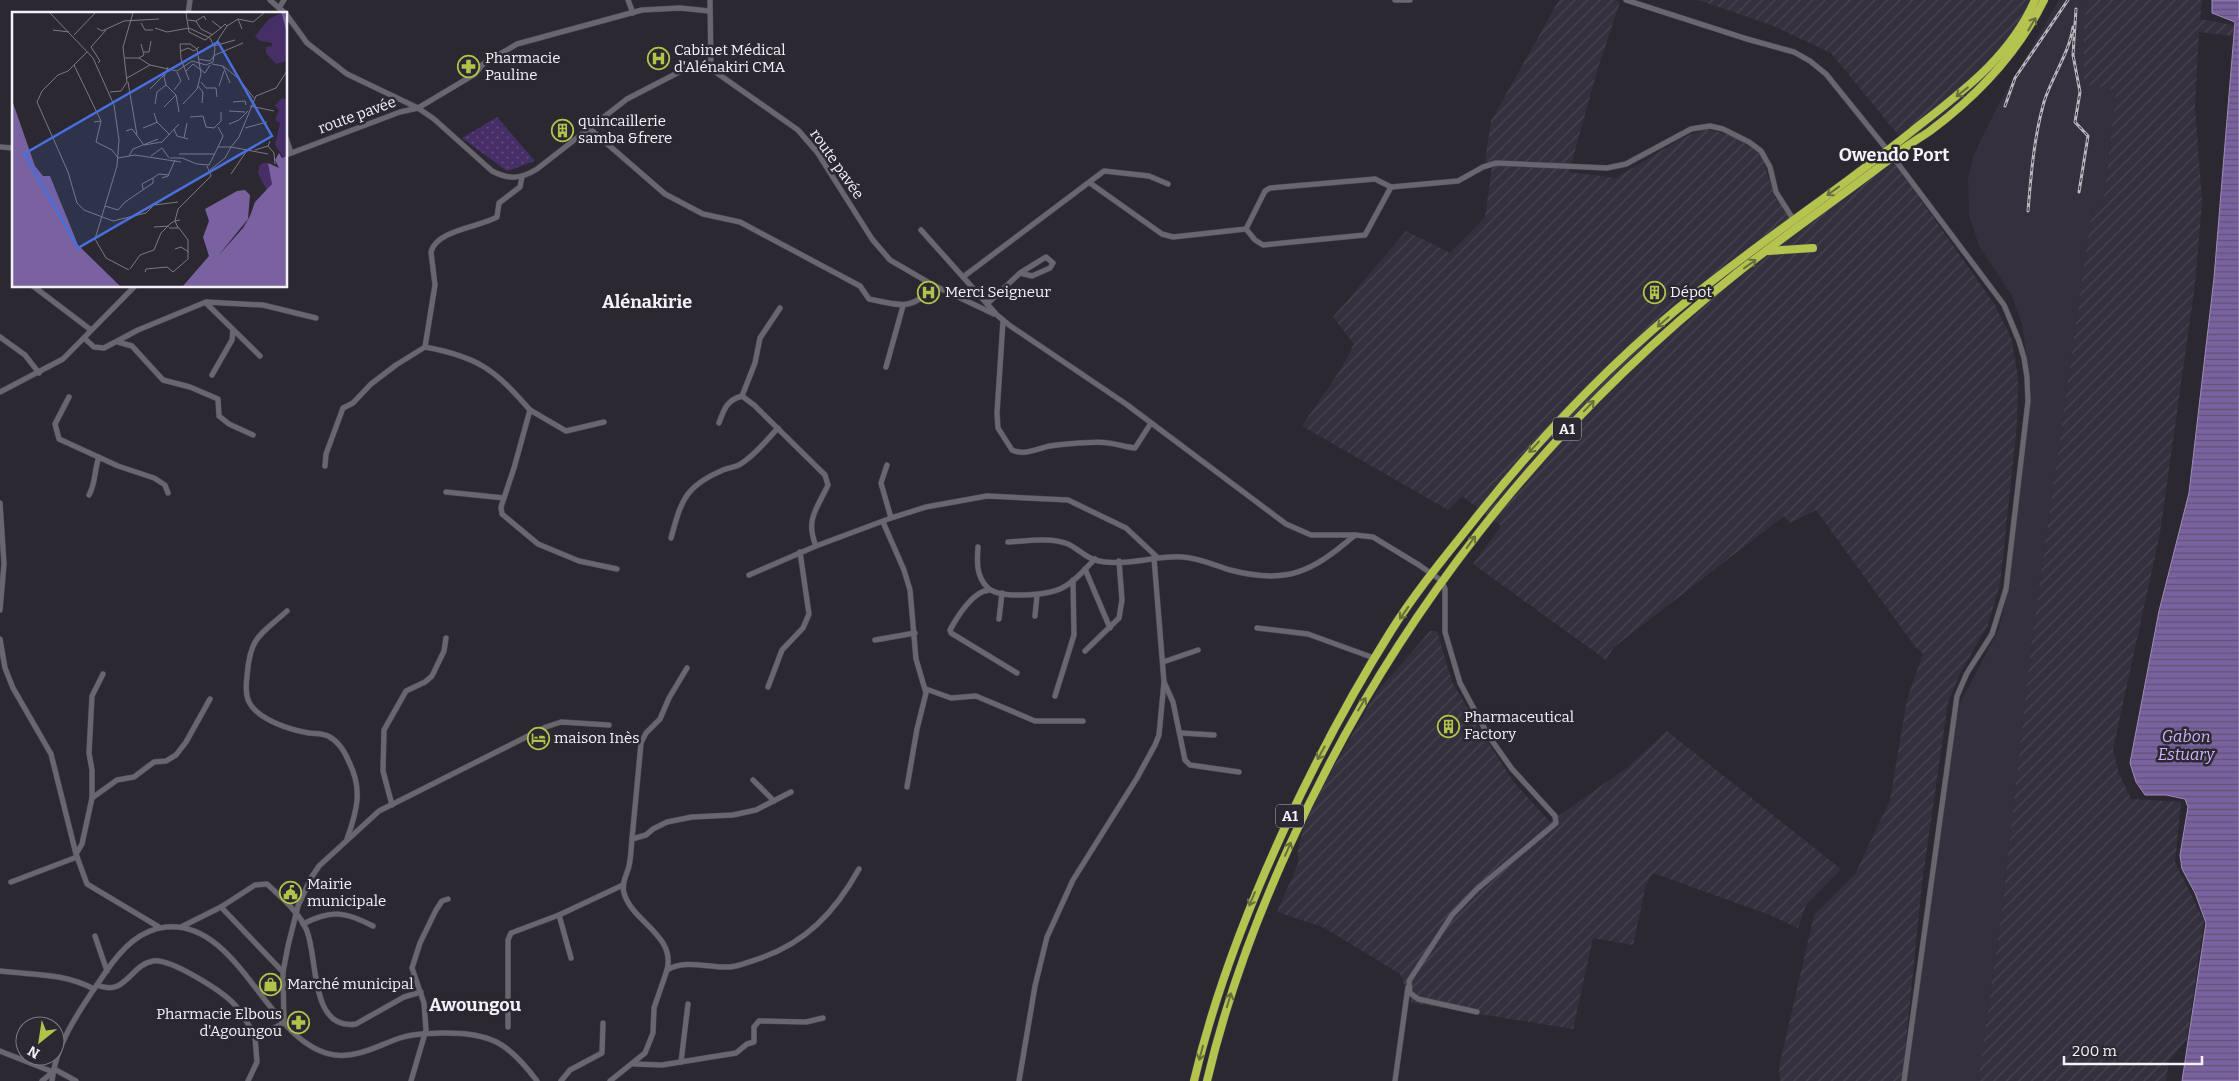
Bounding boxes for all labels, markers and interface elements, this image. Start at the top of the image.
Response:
inset map [12,12,288,288]
one-way arrow [2027,17,2037,32]
place label: Cabinet Médical d'Alénakiri CMA [674,41,786,76]
hospital icon: Cabinet Médical d'Alénakiri CMA [646,47,670,71]
place label: Pharmacie Pauline [485,49,560,84]
pharmacy icon: Pharmacie Pauline [457,55,481,79]
one-way arrow [1956,87,1969,98]
street label: route pavée [316,93,398,137]
place label: quincaillerie samba &frere [578,112,672,147]
building icon: quincaillerie samba &frere [550,118,574,142]
street label: route pavée [806,125,868,203]
district label: Owendo Port [1839,144,1949,166]
one-way arrow [1826,186,1840,196]
one-way arrow [1743,259,1757,269]
hospital icon: Merci Seigneur [917,280,941,304]
building icon: Dépot [1642,280,1666,304]
place label: Merci Seigneur [945,283,1051,301]
place label: Dépot [1670,283,1712,301]
district label: Alénakirie [602,291,692,313]
one-way arrow [1656,316,1669,328]
one-way arrow [1583,400,1595,413]
road number: A1 [1553,418,1581,440]
one-way arrow [1528,441,1539,454]
one-way arrow [1466,535,1476,549]
one-way arrow [1399,605,1409,619]
one-way arrow [1357,698,1367,712]
place label: Pharmaceutical Factory [1464,708,1574,743]
building icon: Pharmaceutical Factory [1436,714,1460,738]
hotel icon: maison Inès [526,726,550,750]
water label: Gabon Estuary [2158,727,2215,764]
place label: maison Inès [554,729,639,747]
one-way arrow [1316,745,1326,759]
road number: A1 [1276,804,1304,828]
one-way arrow [1284,842,1293,857]
place label: Mairie municipale [307,875,386,910]
public building icon: Mairie municipale [279,881,303,905]
one-way arrow [1246,891,1256,906]
shop icon: Marché municipal [259,972,283,996]
place label: Marché municipal [287,975,414,993]
one-way arrow [1224,992,1234,1008]
district label: Awoungou [429,994,522,1016]
place label: Pharmacie Elbous d'Agoungou [156,1005,282,1040]
pharmacy icon: Pharmacie Elbous d'Agoungou [286,1011,310,1035]
north arrow [15,1016,65,1066]
scale bar [2064,1034,2202,1066]
text: N [25,1042,43,1062]
text: 200 m [2072,1042,2117,1060]
one-way arrow [1195,1045,1205,1061]

